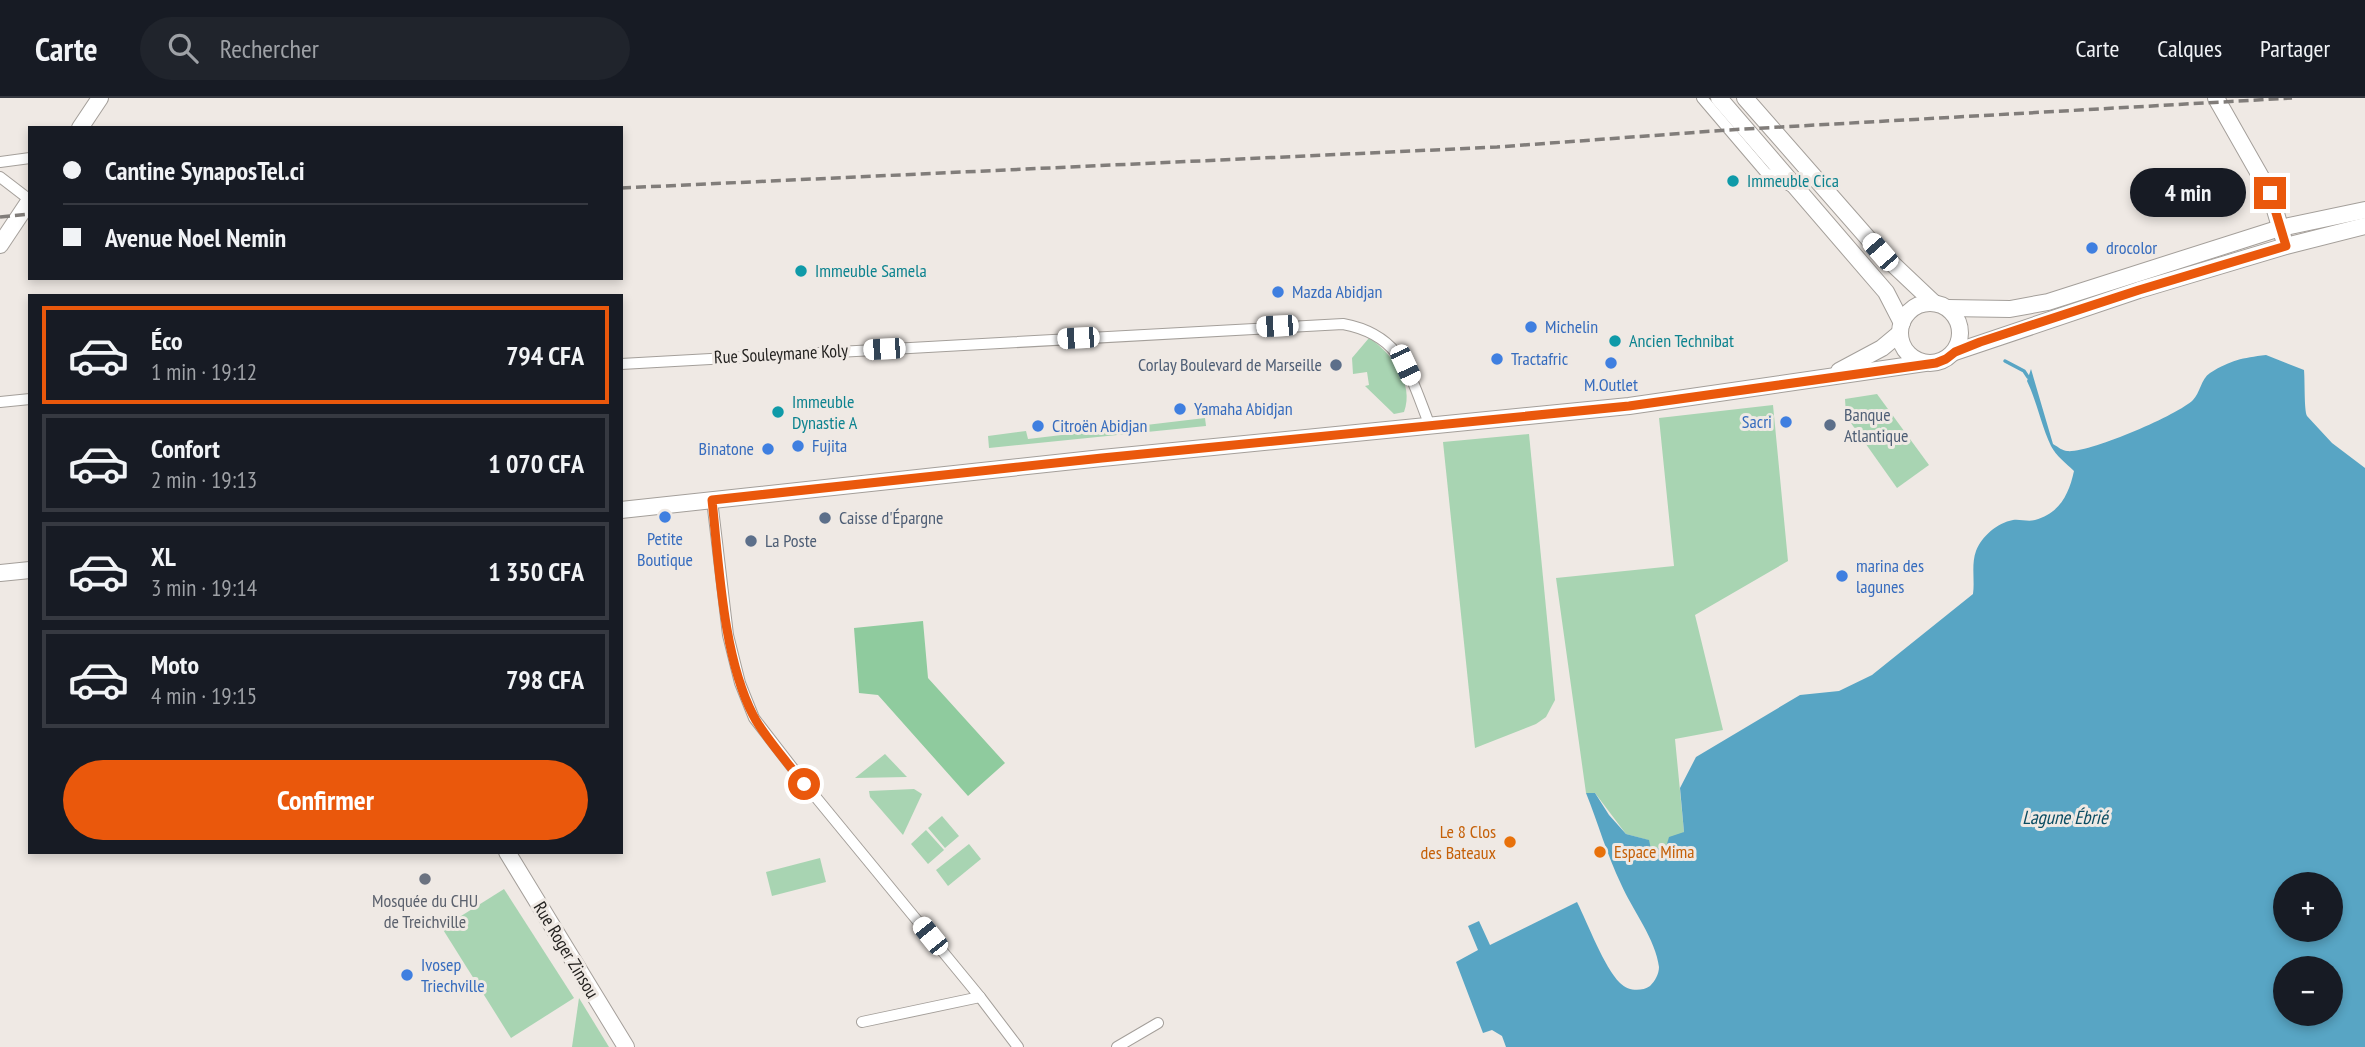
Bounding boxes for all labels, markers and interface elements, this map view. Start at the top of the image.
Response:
search box [140,17,630,80]
text: Carte [35,27,98,70]
icon: search [164,29,202,67]
text: Rechercher [220,32,319,65]
text: Carte [2076,33,2119,64]
text: Calques [2157,33,2222,64]
text: Partager [2260,33,2330,64]
text: Cantine SynaposTel.ci [105,154,305,187]
callout: 4 min [2130,168,2246,217]
place label: Immeuble Cica [1747,169,1839,192]
marker: Immeuble Cica [1725,173,1741,189]
route end [2254,177,2286,209]
text: 4 min [2165,178,2211,207]
text: Avenue Noel Nemin [105,221,286,254]
car [1859,229,1902,275]
place label: drocolor [2106,236,2157,259]
marker: drocolor [2084,240,2100,256]
place label: Immeuble Samela [815,259,927,282]
marker: Immeuble Samela [793,263,809,279]
place label: Mazda Abidjan [1292,280,1382,303]
marker: Mazda Abidjan [1270,284,1286,300]
car [1256,314,1299,338]
place label: Michelin [1545,315,1598,338]
marker: Michelin [1523,319,1539,335]
icon: car [67,324,130,387]
text: Éco [151,324,183,357]
car [1057,326,1100,350]
place label: Ancien Technibat [1629,329,1734,352]
marker: Ancien Technibat [1607,333,1623,349]
car [863,337,906,361]
street label: Rue Souleymane Koly [713,338,849,368]
text: 794 CFA [506,339,584,372]
car [1387,342,1424,388]
place label: Tractafric [1511,347,1569,370]
marker: Tractafric [1489,351,1505,367]
place label: Corlay Boulevard de Marseille [1138,353,1322,376]
marker: M.Outlet [1603,355,1619,371]
text: 1 min · 19:12 [151,357,257,386]
marker: Corlay Boulevard de Marseille [1328,357,1344,373]
place label: M.Outlet [1584,373,1638,396]
place label: Immeuble Dynastie A [792,390,858,434]
place label: Yamaha Abidjan [1194,397,1293,420]
marker: Yamaha Abidjan [1172,401,1188,417]
place label: Banque Atlantique [1844,403,1908,447]
marker: Immeuble Dynastie A [770,404,786,420]
place label: Sacri [1742,410,1772,433]
place label: Citroën Abidjan [1052,414,1147,437]
marker: Sacri [1778,414,1794,430]
marker: Banque Atlantique [1822,417,1838,433]
marker: Citroën Abidjan [1030,418,1046,434]
icon: car [67,432,130,495]
text: Confort [151,432,220,465]
place label: Fujita [812,434,847,457]
place label: Binatone [699,437,754,460]
marker: Fujita [790,438,806,454]
marker: Binatone [760,441,776,457]
text: 1 070 CFA [488,447,584,480]
text: 2 min · 19:13 [151,465,257,494]
place label: Caisse d'Épargne [839,506,943,529]
marker: Petite Boutique [657,509,673,525]
marker: Caisse d'Épargne [817,510,833,526]
place label: Petite Boutique [637,527,693,571]
place label: La Poste [765,529,817,552]
marker: La Poste [743,533,759,549]
icon: car [67,540,130,603]
text: XL [151,540,176,573]
place label: marina des lagunes [1856,554,1924,598]
text: 1 350 CFA [488,555,584,588]
marker: marina des lagunes [1834,568,1850,584]
text: 3 min · 19:14 [151,573,257,602]
icon: car [67,648,130,711]
text: Moto [151,648,199,681]
text: 798 CFA [506,663,584,696]
text: 4 min · 19:15 [151,681,257,710]
button: Confirmer [63,760,588,840]
route start [788,768,820,800]
water label: Lagune Ébrié [2022,805,2110,829]
place label: Le 8 Clos des Bateaux [1421,820,1497,864]
marker: Le 8 Clos des Bateaux [1502,834,1518,850]
place label: Espace Mima [1614,840,1694,863]
marker: Espace Mima [1592,844,1608,860]
marker: Mosquée du CHU de Treichville [417,871,433,887]
map controls [2273,872,2343,1026]
button: + [2273,872,2343,942]
place label: Mosquée du CHU de Treichville [372,889,478,933]
street label: Rue Roger Zinsou [529,897,604,1002]
car [909,913,952,959]
place label: Ivosep Triechville [421,953,485,997]
button: − [2273,956,2343,1026]
marker: Ivosep Triechville [399,967,415,983]

